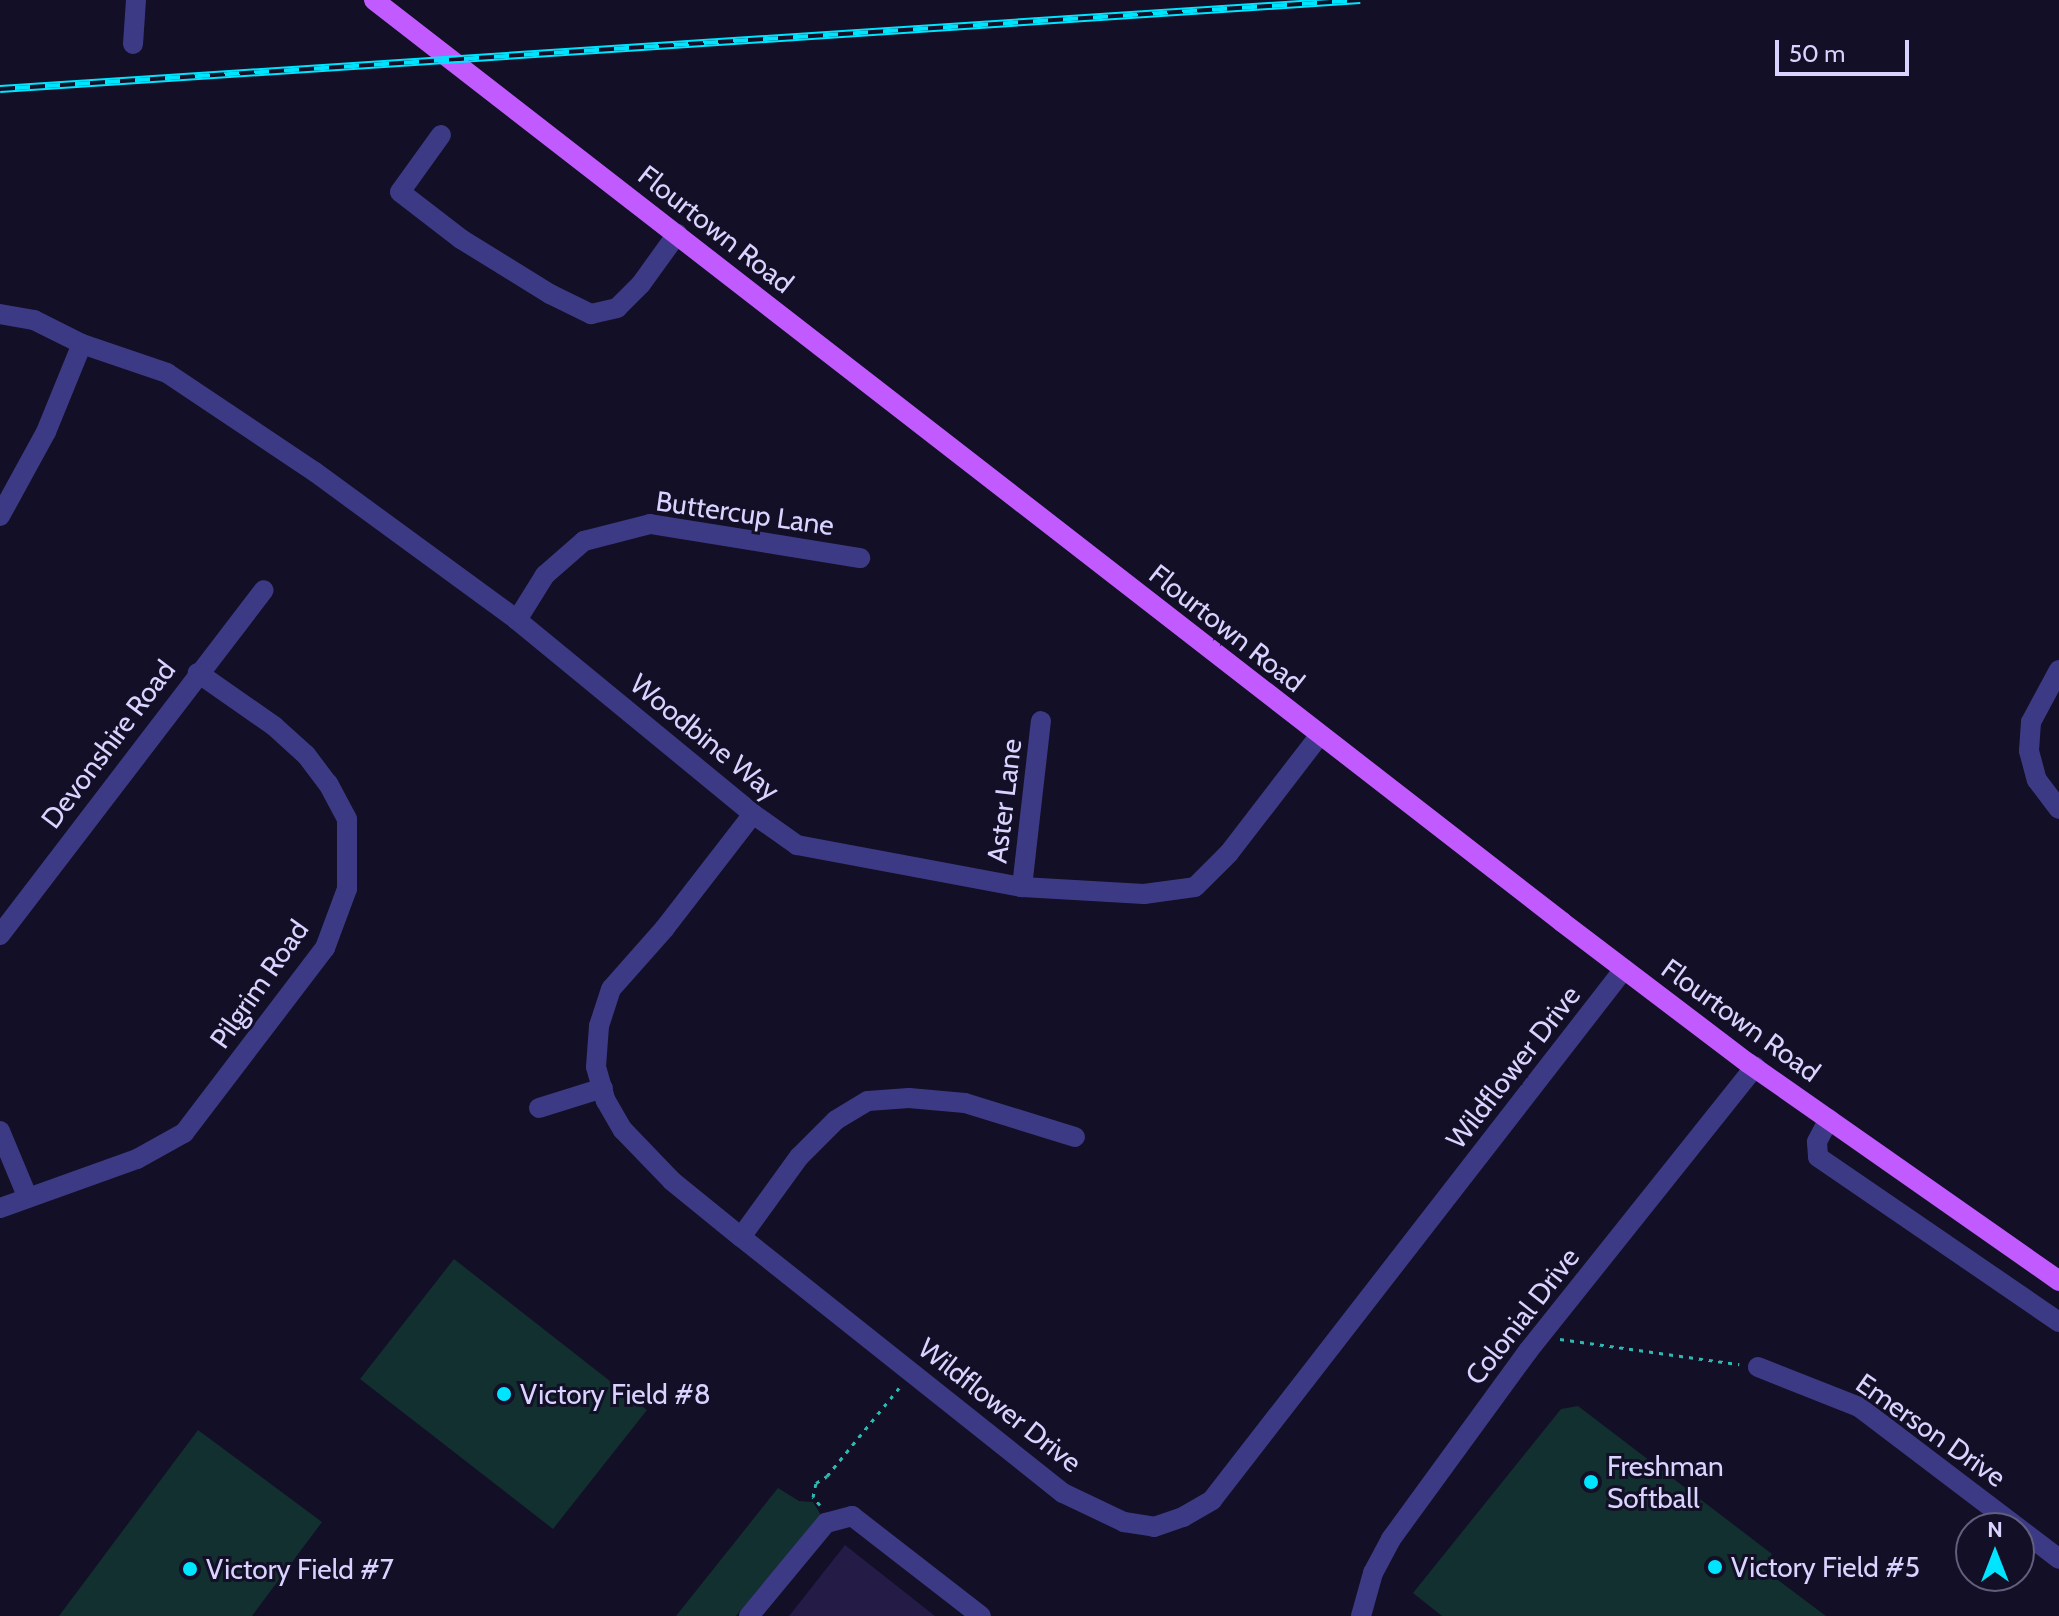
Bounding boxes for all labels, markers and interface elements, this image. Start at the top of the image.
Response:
scale bar [1779,24,1913,74]
text: 50 m [1789,39,1845,68]
street label: Flourtown Road [632,158,800,300]
street label: Buttercup Lane [654,484,836,542]
street label: Flourtown Road [1143,557,1311,699]
street label: Devonshire Road [34,653,182,835]
street label: Woodbine Way [624,667,786,807]
street label: Aster Lane [980,737,1028,865]
street label: Pilgrim Road [203,913,315,1055]
street label: Flourtown Road [1655,951,1827,1089]
street label: Wildflower Drive [1439,979,1587,1155]
street label: Colonial Drive [1458,1241,1586,1391]
street label: Wildflower Drive [912,1331,1088,1479]
street label: Emerson Drive [1850,1366,2012,1494]
place label: Victory Field #8 [520,1377,711,1411]
marker: Victory Field #8 [495,1385,513,1403]
place label: Freshman Softball [1607,1449,1724,1515]
marker: Freshman Softball [1582,1473,1600,1491]
north arrow [1955,1512,2035,1592]
text: N [1987,1516,2003,1543]
place label: Victory Field #5 [1731,1550,1920,1584]
place label: Victory Field #7 [206,1552,394,1586]
marker: Victory Field #5 [1706,1558,1724,1576]
marker: Victory Field #7 [181,1560,199,1578]

